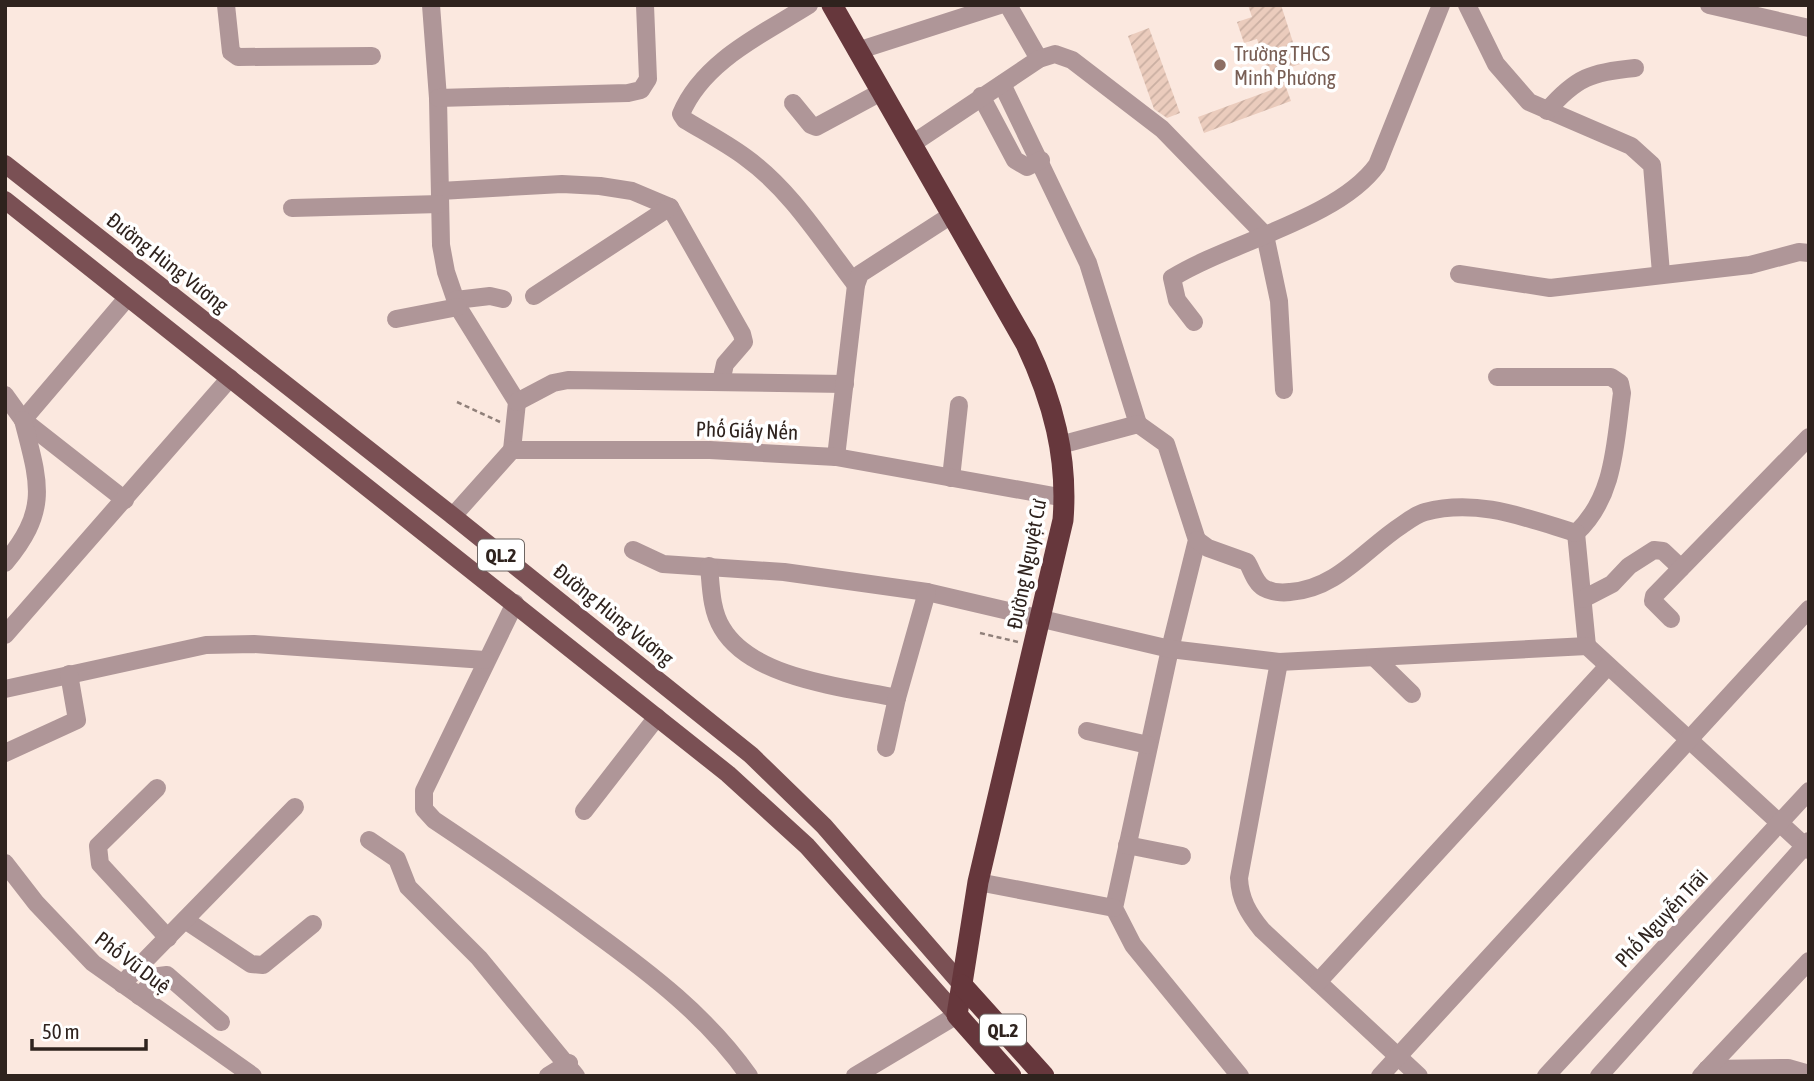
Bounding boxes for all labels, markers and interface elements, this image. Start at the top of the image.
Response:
place label: Trường THCS Minh Phương [1234,41,1336,89]
marker: Trường THCS Minh Phương [1212,57,1228,73]
street label: Đường Hùng Vương [102,207,234,317]
street label: Phố Giấy Nến [695,416,799,444]
street label: Đường Nguyệt Cư [1002,496,1051,631]
road number: QL.2 [478,540,524,570]
street label: Đường Hùng Vương [549,558,679,670]
street label: Phố Nguyễn Trãi [1610,864,1712,972]
street label: Phố Vũ Duệ [91,926,175,998]
scale bar [32,1007,145,1052]
road number: QL.2 [980,1014,1026,1046]
text: 50 m [42,1019,80,1043]

